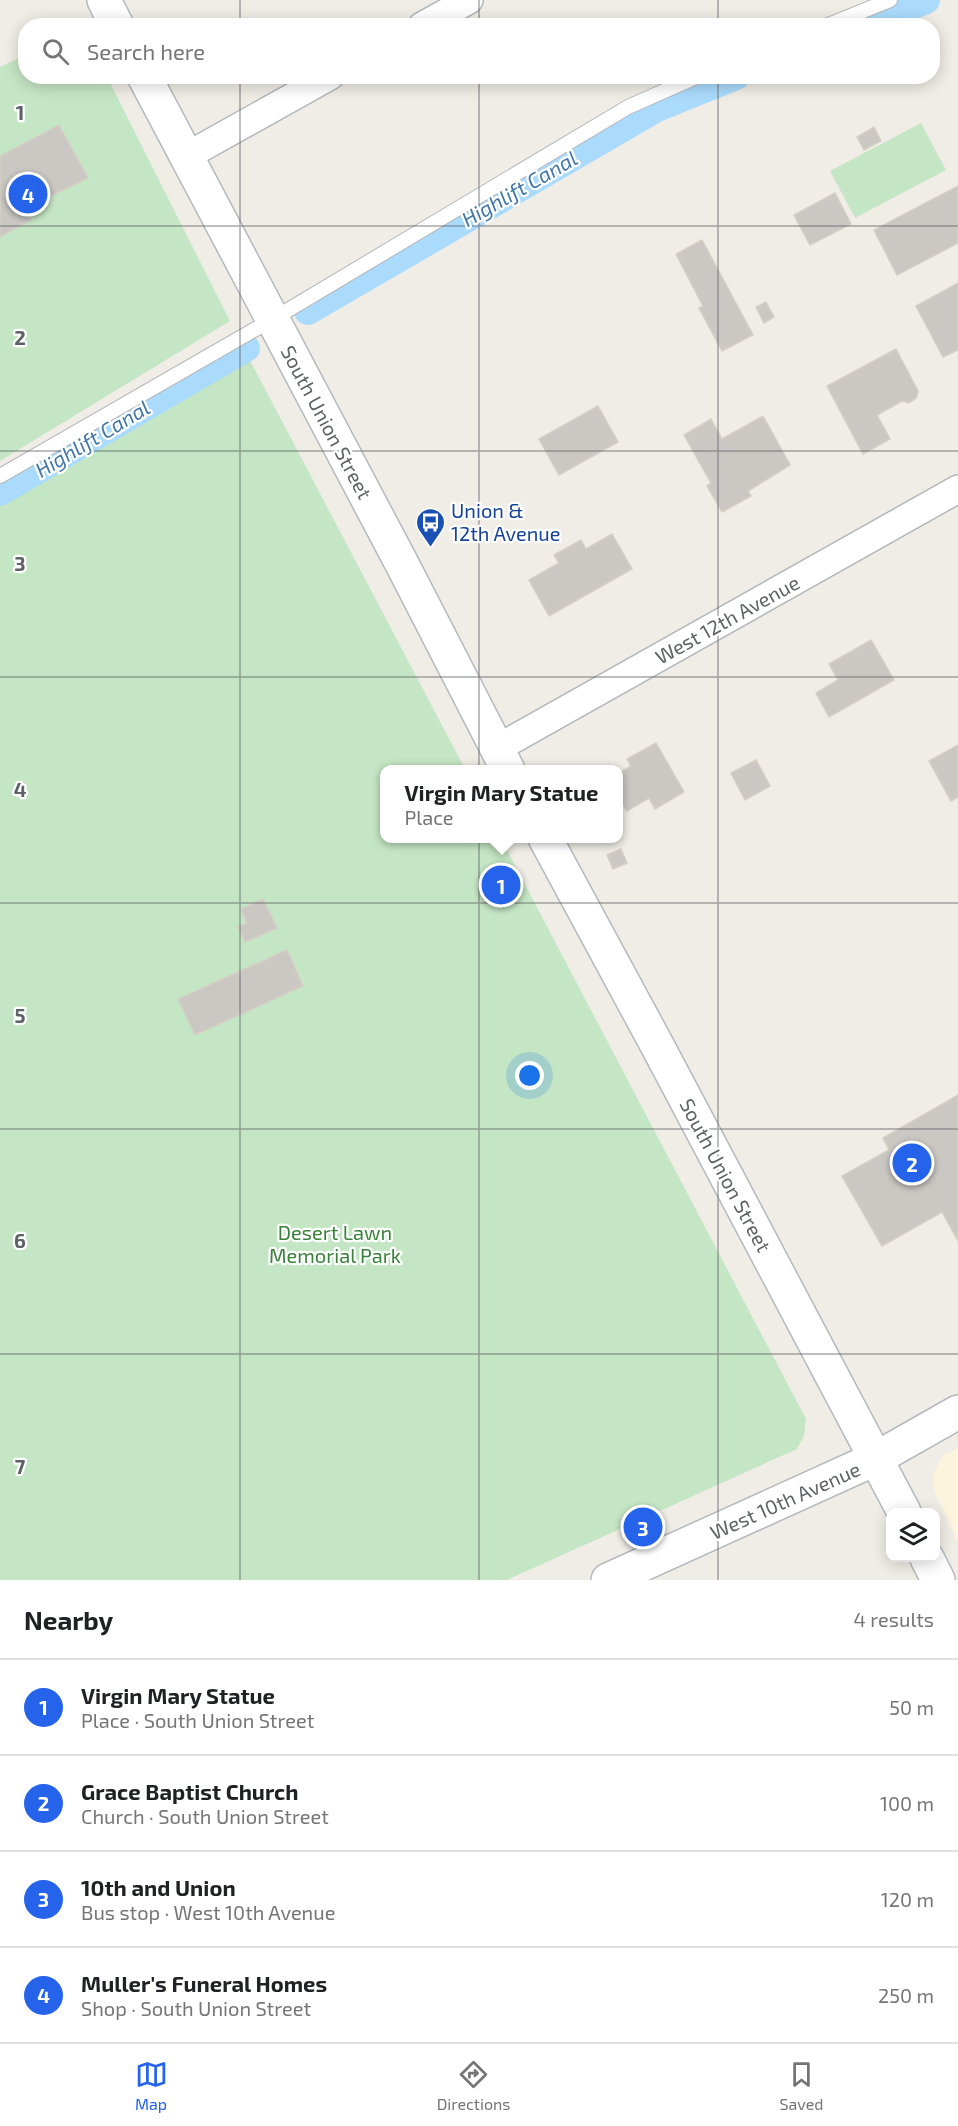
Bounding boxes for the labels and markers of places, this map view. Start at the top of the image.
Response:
pin: 4 [9,172,48,216]
place label: Union & 12th Avenue [451,498,560,545]
bus stop icon: Union & 12th Avenue [414,506,446,548]
pin: 1 [482,862,520,908]
pin: 2 [892,1140,932,1186]
pin: 3 [624,1504,662,1550]

